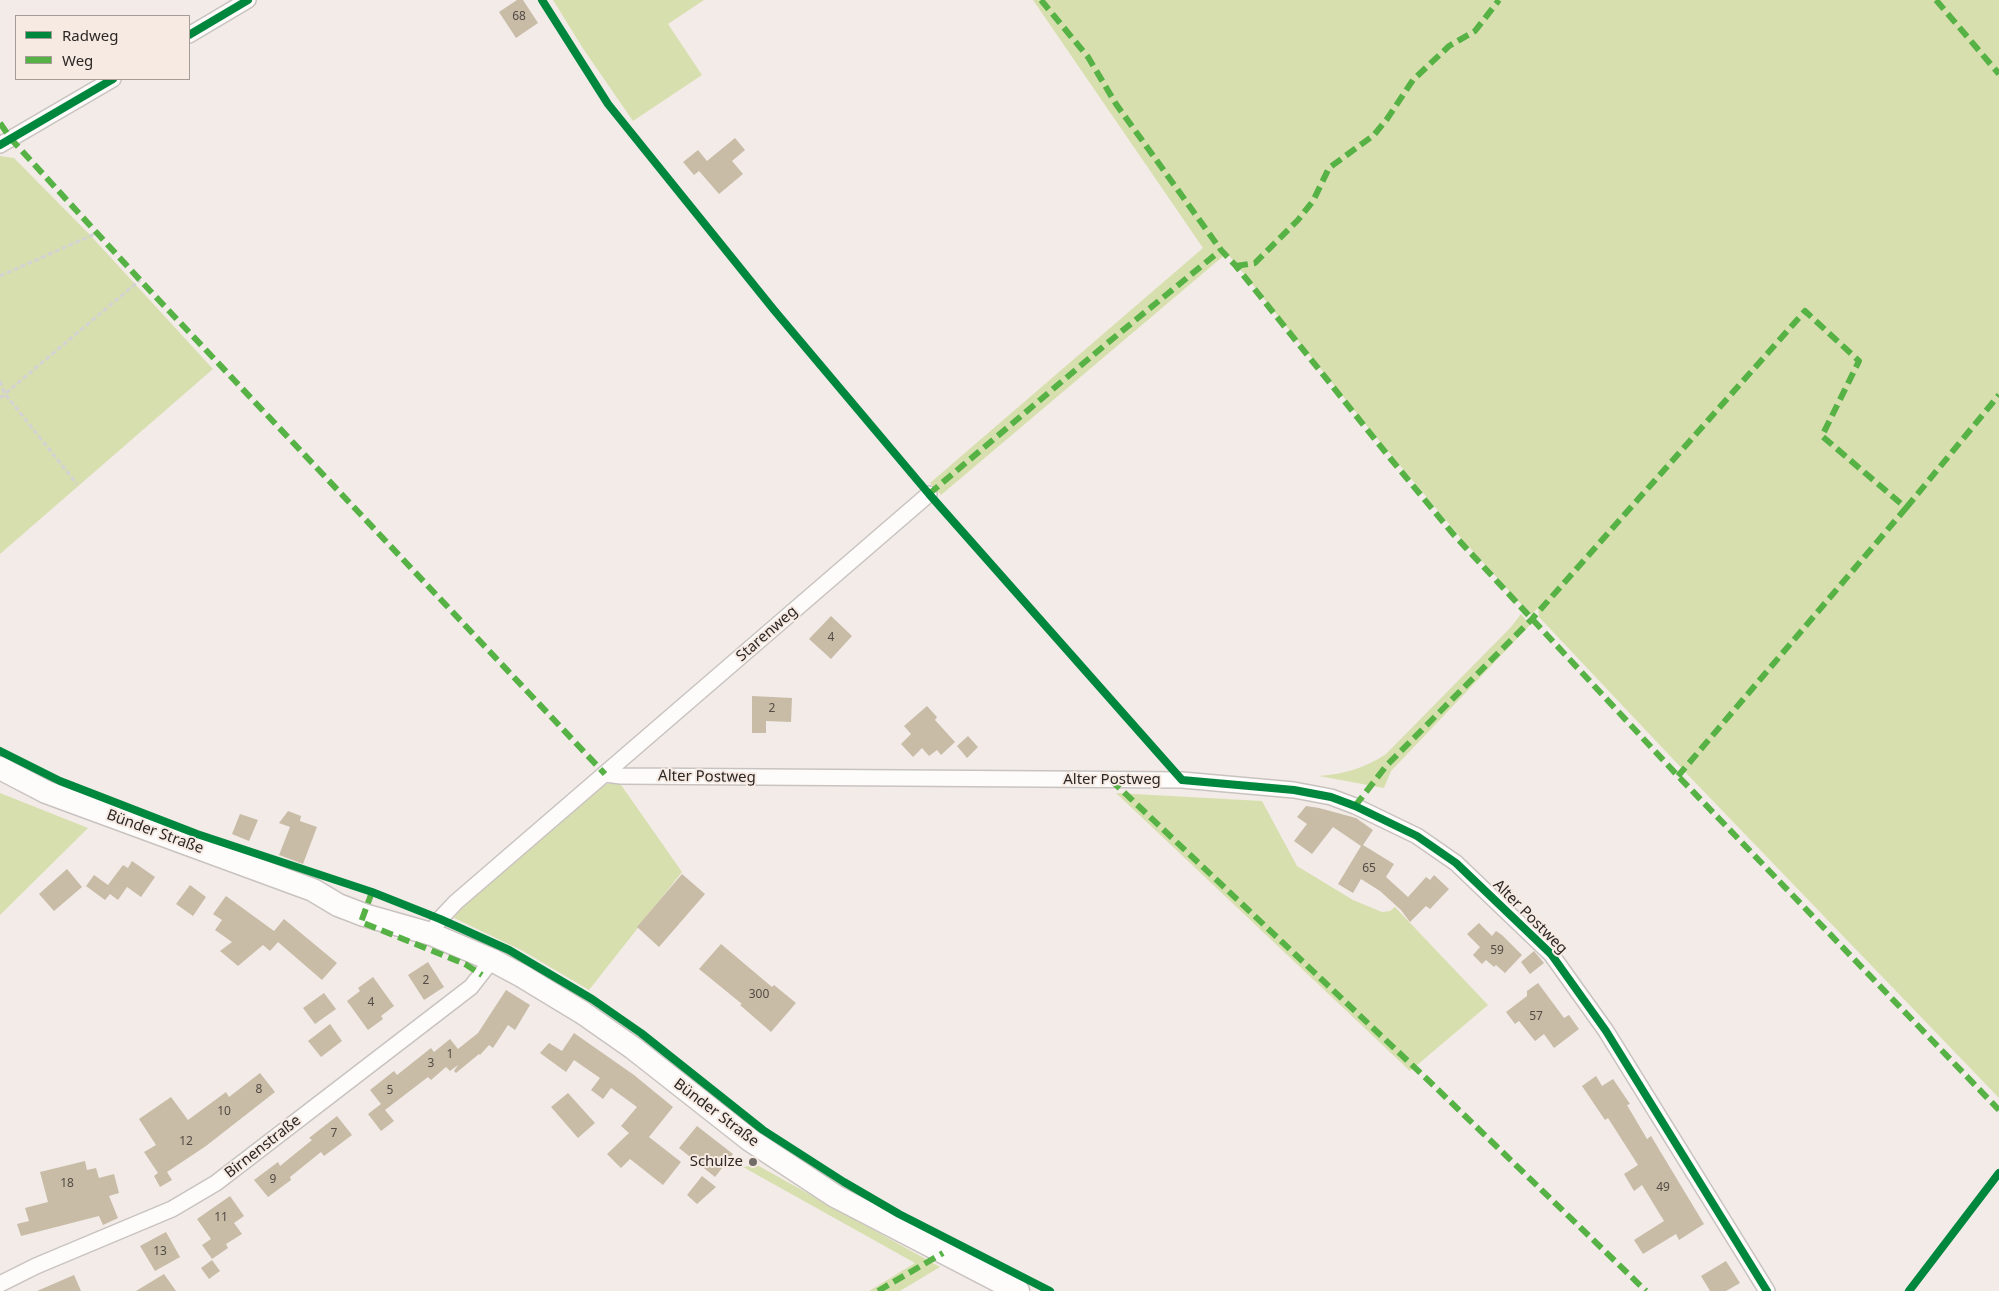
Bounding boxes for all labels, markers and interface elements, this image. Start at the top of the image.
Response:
house number: 68 [512,10,526,24]
legend [15,15,190,80]
text: Radweg [62,25,118,45]
text: Weg [62,50,93,70]
street label: Starenweg [733,603,801,665]
house number: 4 [828,631,834,645]
house number: 2 [769,702,775,716]
street label: Alter Postweg [658,767,756,787]
street label: Alter Postweg [1063,771,1161,789]
street label: Bünder Straße [104,806,206,858]
house number: 65 [1362,862,1376,876]
street label: Alter Postweg [1489,876,1571,958]
house number: 59 [1490,944,1504,958]
house number: 2 [423,974,429,988]
house number: 300 [749,988,769,1002]
house number: 4 [368,996,374,1010]
house number: 57 [1529,1010,1543,1024]
house number: 1 [447,1048,453,1062]
house number: 3 [428,1057,434,1071]
street label: Bünder Straße [670,1075,762,1151]
house number: 8 [256,1083,262,1097]
house number: 5 [387,1084,393,1098]
house number: 10 [217,1105,231,1119]
street label: Birnenstraße [221,1112,305,1182]
house number: 7 [331,1127,337,1141]
house number: 12 [179,1135,193,1149]
place label: Schulze [690,1153,743,1171]
marker: Schulze [747,1156,759,1168]
house number: 9 [270,1173,276,1187]
house number: 18 [60,1177,74,1191]
house number: 49 [1656,1181,1670,1195]
house number: 11 [214,1211,228,1225]
house number: 13 [153,1245,167,1259]

